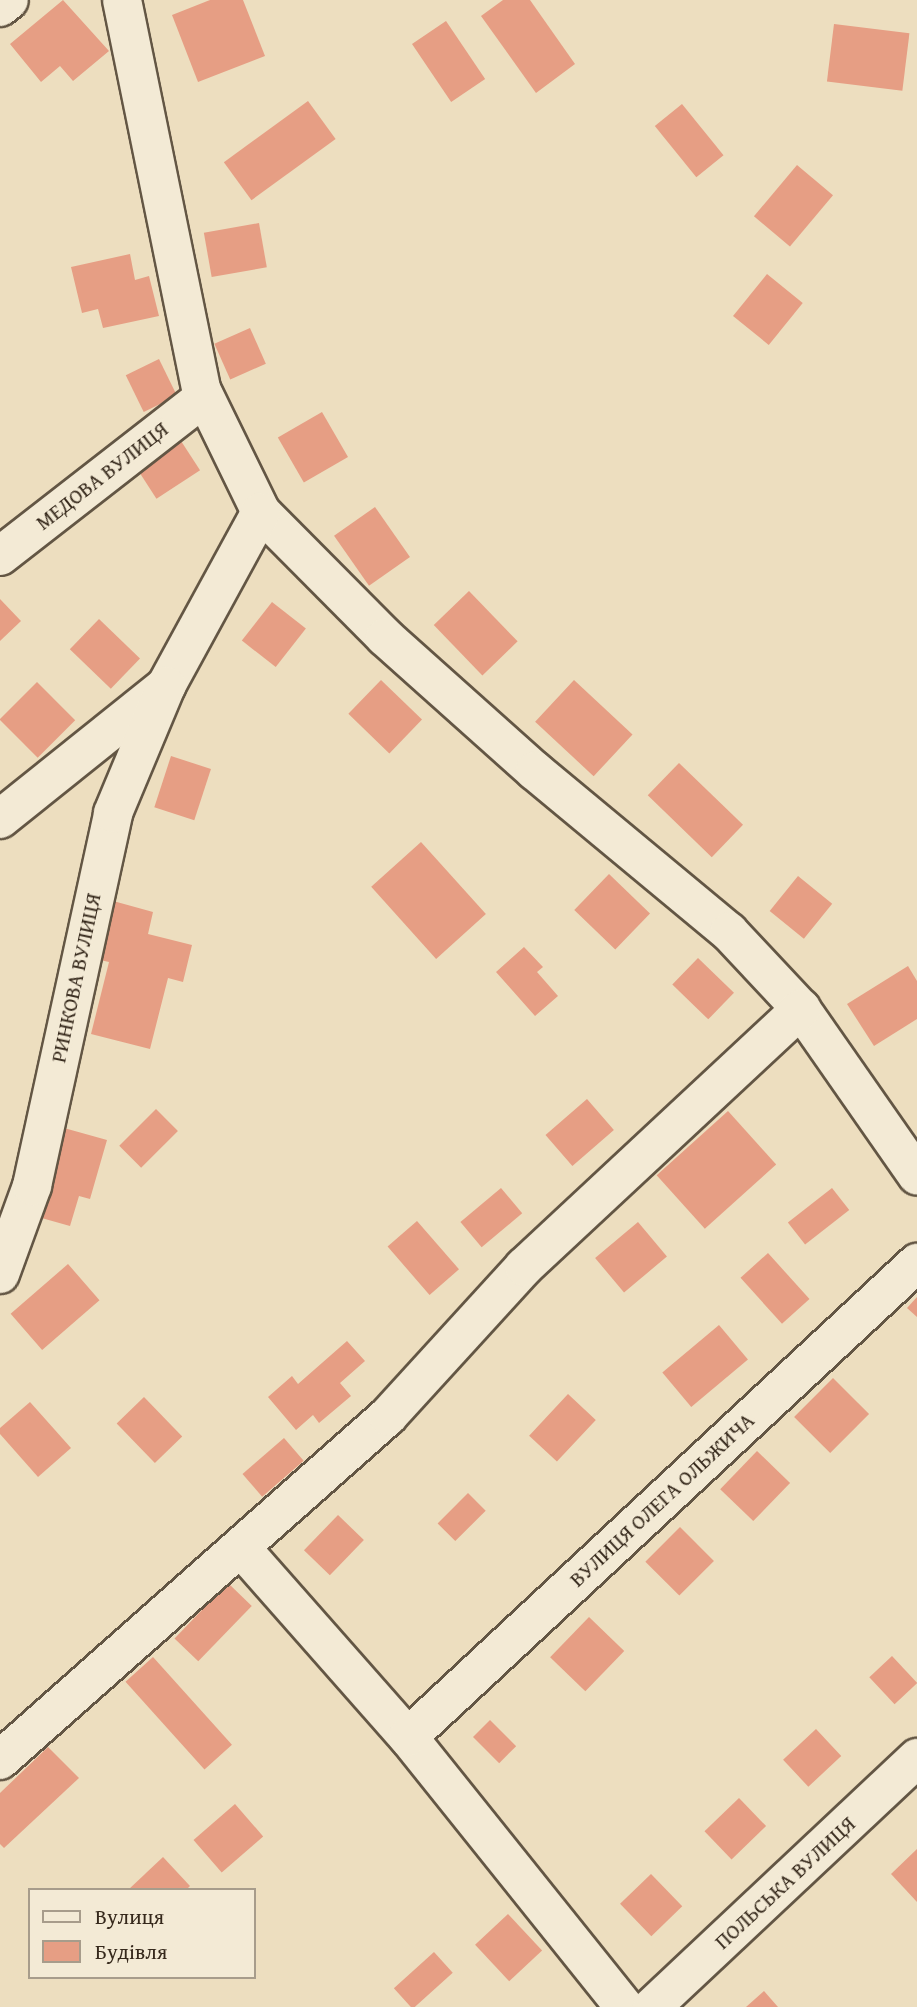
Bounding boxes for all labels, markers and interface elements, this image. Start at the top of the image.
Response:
street label: МЕДОВА ВУЛИЦЯ [31,417,173,535]
street label: РИНКОВА ВУЛИЦЯ [46,891,106,1065]
street label: ВУЛИЦЯ ОЛЕГА ОЛЬЖИЧА [565,1408,759,1592]
street label: ПОЛЬСЬКА ВУЛИЦЯ [710,1811,860,1955]
legend [28,1888,256,1979]
text: Вулиця [95,1901,164,1932]
text: Будівля [95,1936,167,1967]

